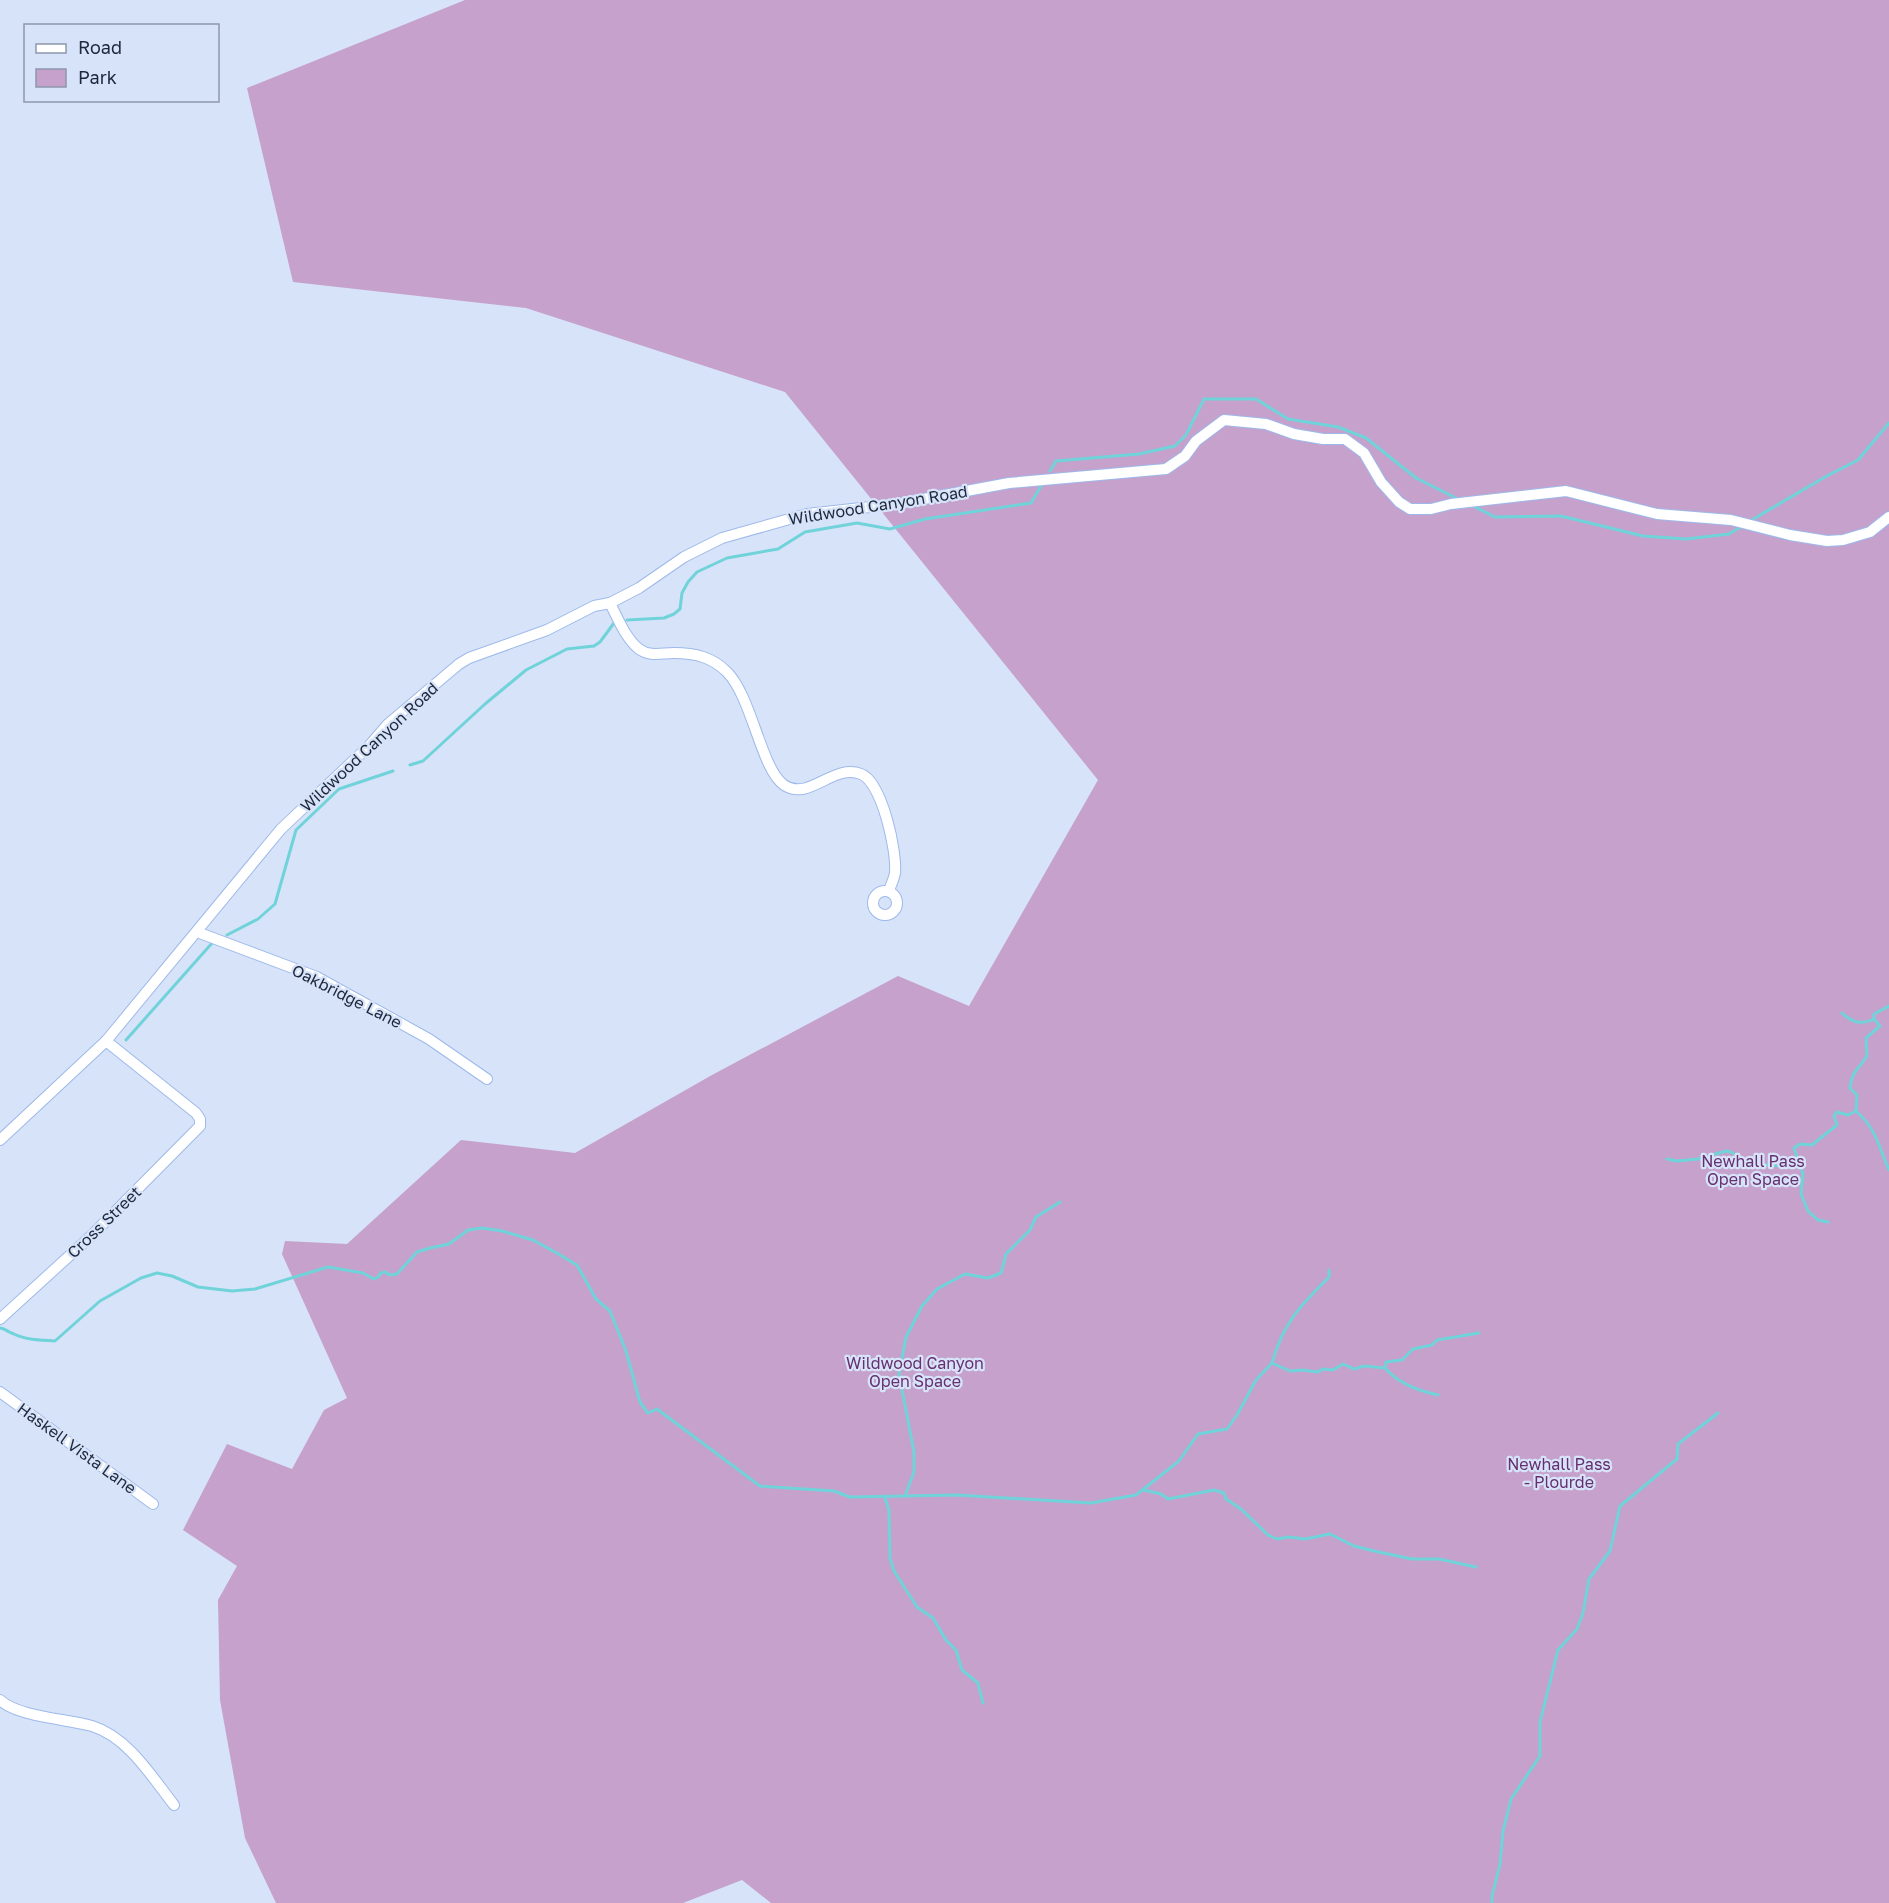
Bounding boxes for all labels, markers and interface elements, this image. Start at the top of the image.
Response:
legend [24,24,219,102]
text: Road [78,36,122,58]
text: Park [78,66,117,88]
street label: Wildwood Canyon Road [787,481,969,529]
street label: Wildwood Canyon Road [296,678,442,816]
street label: Oakbridge Lane [289,960,405,1032]
park label: Newhall Pass Open Space [1701,1151,1805,1189]
street label: Cross Street [63,1182,145,1262]
park label: Wildwood Canyon Open Space [846,1353,984,1391]
street label: Haskell Vista Lane [14,1398,140,1498]
park label: Newhall Pass - Plourde [1507,1454,1611,1492]

